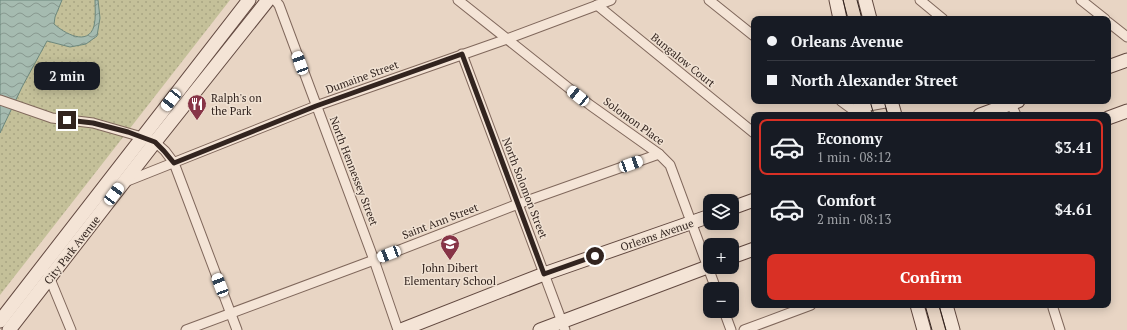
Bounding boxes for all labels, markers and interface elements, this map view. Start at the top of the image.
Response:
street label: Bungalow Court [648,30,718,90]
text: Orleans Avenue [791,31,903,51]
car [290,50,310,76]
street label: Dumaine Street [324,57,400,97]
callout: 2 min [34,62,100,90]
text: 2 min [49,67,85,85]
text: North Alexander Street [791,70,958,90]
car [565,84,591,108]
car [159,87,183,113]
place label: Ralph's on the Park [211,91,262,118]
restaurant icon: Ralph's on the Park [186,93,208,121]
street label: Solomon Place [601,94,668,148]
route end [58,111,76,129]
street label: North Hennessey Street [327,114,381,228]
text: Economy [817,128,882,148]
icon: car [769,129,805,165]
street label: North Solomon Street [499,136,551,240]
text: $3.41 [1055,137,1093,157]
text: 1 min · 08:12 [817,148,891,166]
car [618,154,644,174]
car [102,181,126,207]
text: Comfort [817,190,876,210]
icon: car [769,191,805,227]
map controls [703,194,739,318]
button: layers [703,194,739,230]
text: $4.61 [1055,199,1093,219]
street label: Saint Ann Street [400,200,480,242]
text: 2 min · 08:13 [817,210,891,228]
street label: City Park Avenue [41,213,103,287]
street label: Orleans Avenue [619,216,696,254]
school or university icon: John Dibert Elementary School [439,233,461,261]
button: + [703,238,739,274]
car [376,244,402,264]
route start [586,247,604,265]
button: Confirm [767,254,1095,300]
place label: John Dibert Elementary School [404,261,496,288]
car [210,272,230,298]
button: − [703,282,739,318]

